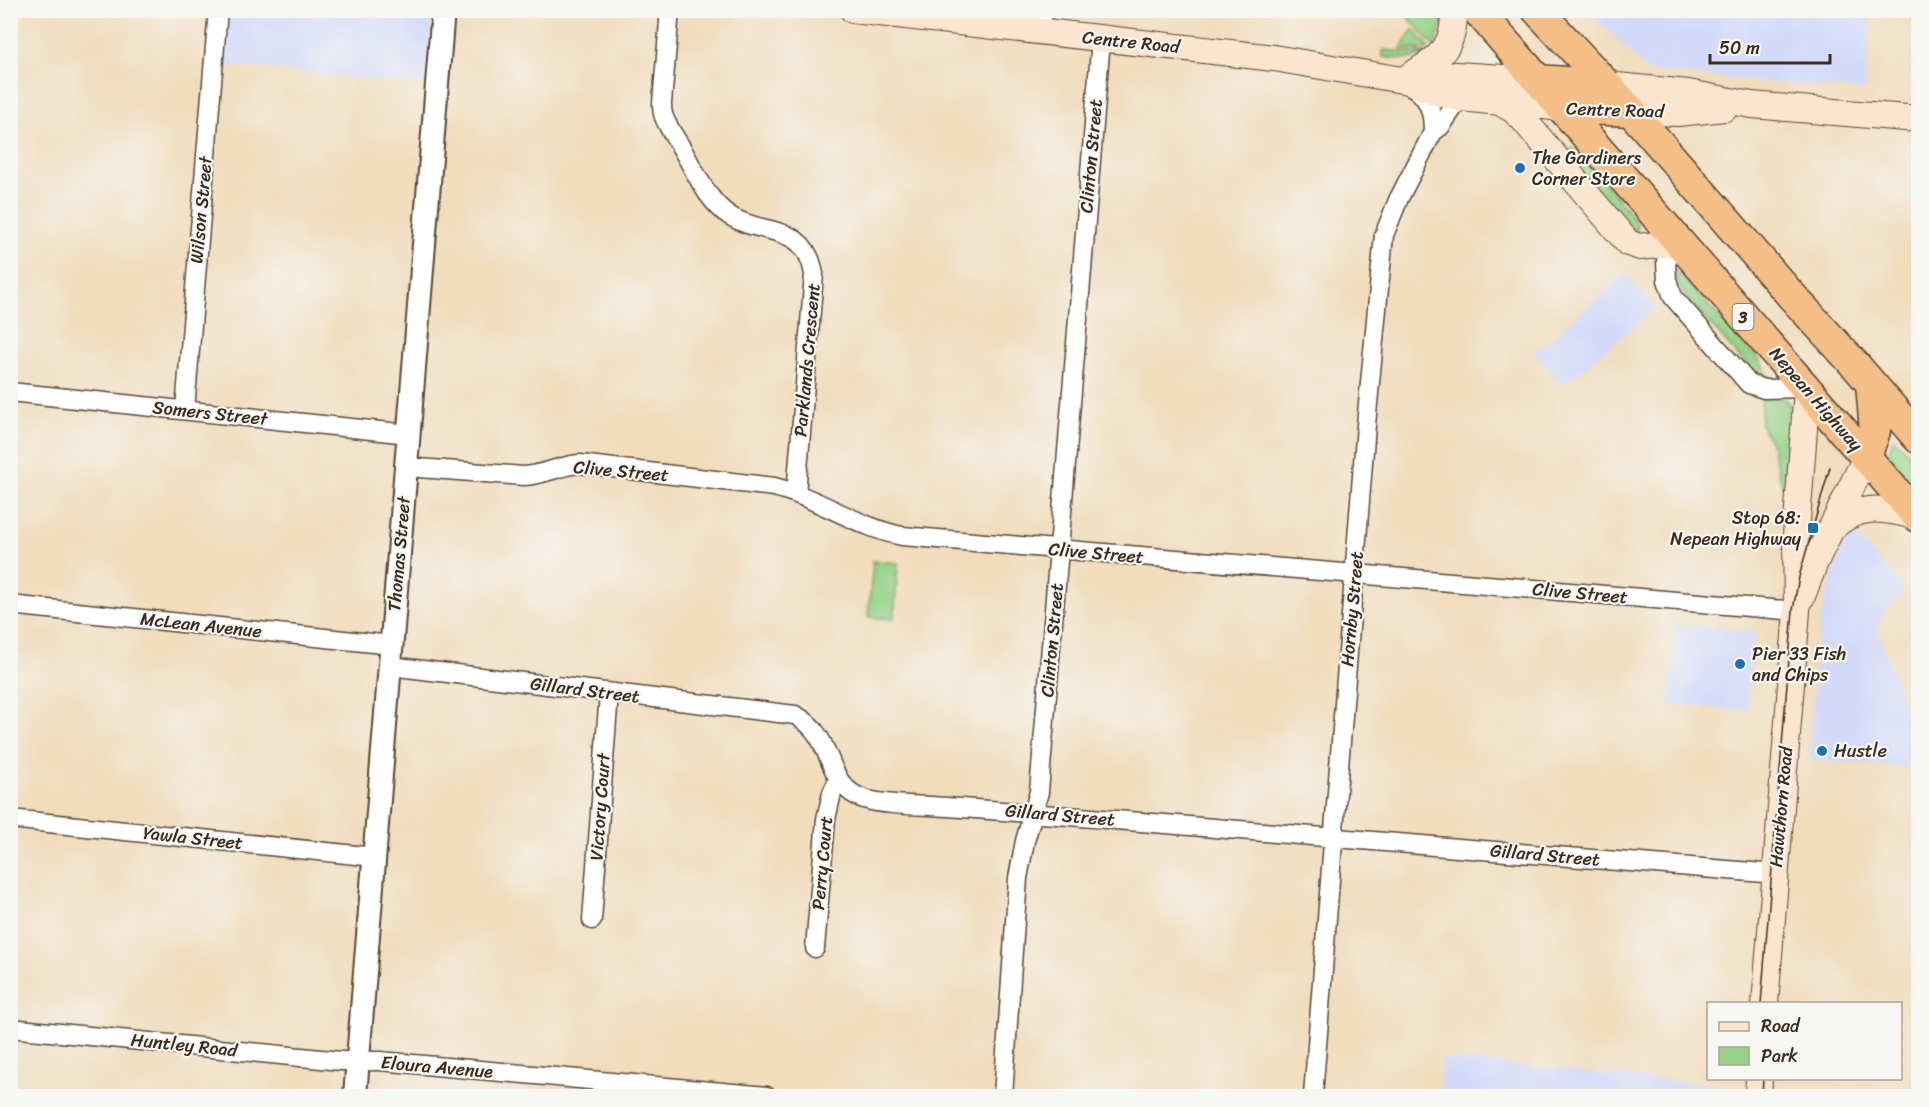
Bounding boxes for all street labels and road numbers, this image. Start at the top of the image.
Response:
street label: Centre Road [1081,21,1183,63]
street label: Centre Road [1566,92,1666,128]
street label: Clinton Street [1070,98,1112,214]
street label: Wilson Street [180,154,222,265]
street label: Parklands Crescent [784,282,830,438]
road number: 3 [1732,304,1754,330]
street label: Nepean Highway [1761,339,1872,459]
street label: Somers Street [151,391,270,435]
street label: Clive Street [572,451,670,491]
street label: Thomas Street [378,494,420,613]
street label: Clive Street [1047,533,1145,573]
street label: Hornby Street [1331,550,1373,668]
street label: Clive Street [1531,573,1629,613]
street label: Clinton Street [1031,582,1073,698]
street label: McLean Avenue [139,603,263,647]
street label: Gillard Street [528,667,642,713]
street label: Hawthorn Road [1760,744,1802,869]
street label: Victory Court [580,752,620,862]
street label: Gillard Street [1004,794,1116,836]
street label: Perry Court [802,815,842,911]
street label: Yawla Street [142,817,245,859]
street label: Gillard Street [1489,834,1601,876]
street label: Huntley Road [129,1024,240,1067]
street label: Eloura Avenue [380,1046,495,1088]

